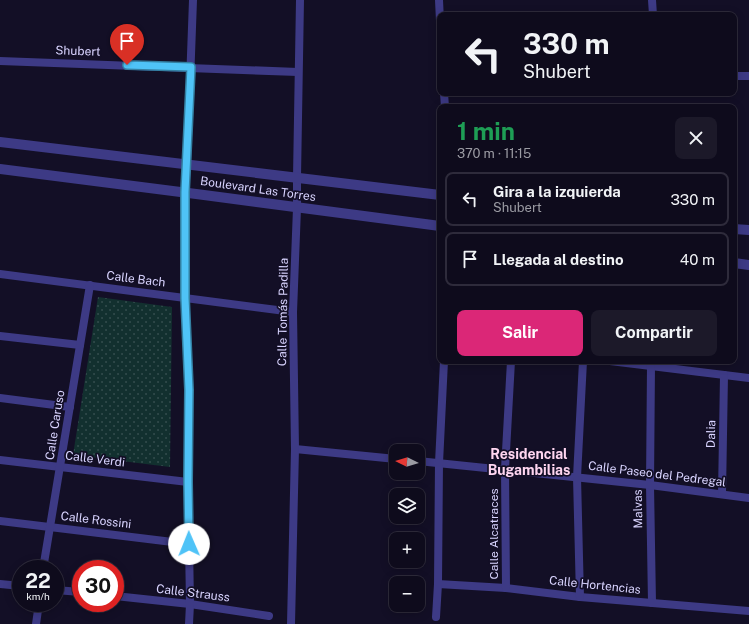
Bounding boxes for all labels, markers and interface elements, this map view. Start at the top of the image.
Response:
pin [110,24,144,65]
text: 330 m [523,27,610,60]
icon: left [457,28,509,80]
icon: arrive [116,30,138,52]
street label: Shubert [55,43,101,59]
text: Shubert [523,61,591,82]
text: 1 min [457,117,515,145]
button: close [675,117,717,159]
text: 370 m · 11:15 [457,146,531,161]
street label: Boulevard Las Torres [199,174,317,204]
text: Gira a la izquierda [493,183,621,200]
icon: left [459,188,481,210]
text: 330 m [670,191,715,208]
text: Shubert [493,200,542,215]
icon: arrive [459,248,481,270]
text: Llegada al destino [493,251,624,268]
text: 40 m [680,251,715,268]
street label: Calle Tomás Padilla [275,258,291,366]
street label: Calle Bach [106,268,166,290]
button: Salir [457,310,583,356]
button: Compartir [591,310,717,356]
street label: Calle Caruso [43,389,67,461]
street label: Dalia [704,420,718,448]
north arrow [389,444,425,480]
map controls [389,444,425,612]
district label: Residencial Bugambilias [488,446,570,478]
street label: Calle Verdi [64,448,126,470]
street label: Calle Paseo del Pedregal [587,459,727,489]
button: layers [389,488,425,524]
street label: Calle Alcatraces [487,488,501,580]
street label: Malvas [631,489,645,529]
street label: Calle Rossini [60,509,132,531]
position arrow [168,523,210,565]
button: + [389,532,425,568]
speed limit sign: 30 [72,560,124,612]
text: 22 [25,569,51,593]
street label: Calle Hortencias [549,573,641,597]
button: − [389,576,425,612]
street label: Calle Strauss [155,582,231,604]
text: km/h [26,590,50,602]

